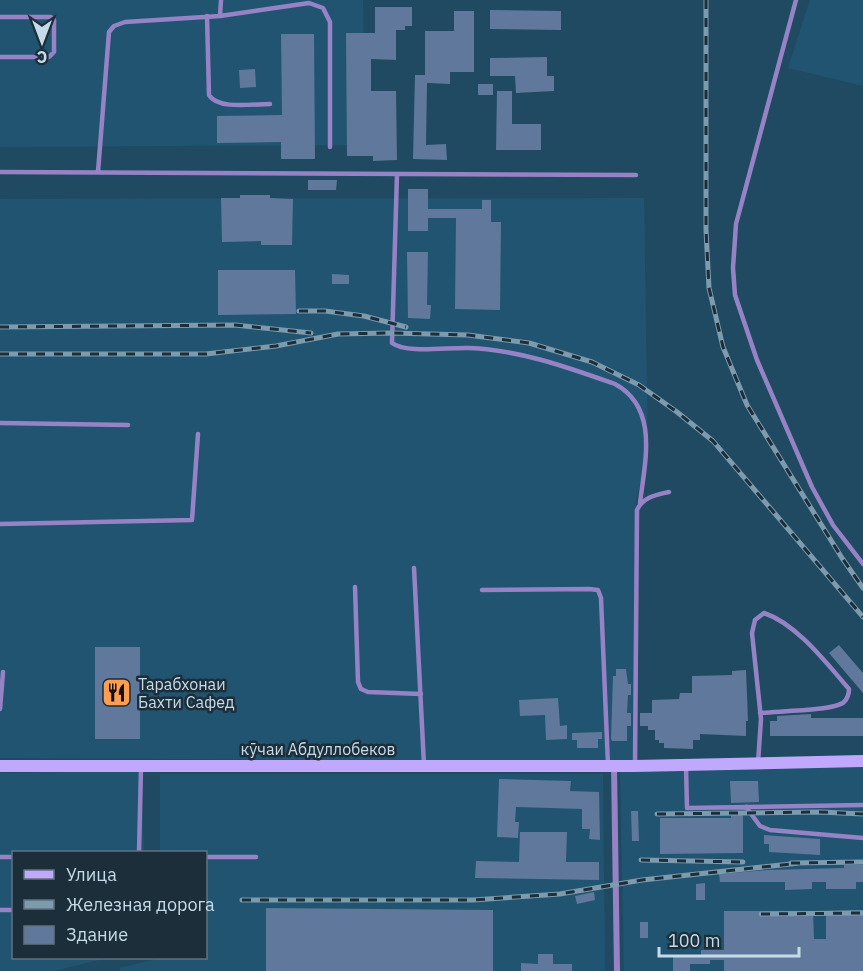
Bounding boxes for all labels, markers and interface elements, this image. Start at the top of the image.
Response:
north arrow [12,12,72,72]
text: С [37,47,47,67]
place label: Тарабхонаи Бахти Сафед [138,674,235,712]
restaurant icon: Тарабхонаи Бахти Сафед [101,677,133,709]
street label: кӯчаи Абдуллобеков [241,739,395,759]
legend [12,851,207,959]
text: Улица [66,863,117,886]
text: Железная дорога [66,893,215,916]
scale bar [659,920,798,958]
text: Здание [66,923,128,946]
text: 100 m [668,929,720,952]

